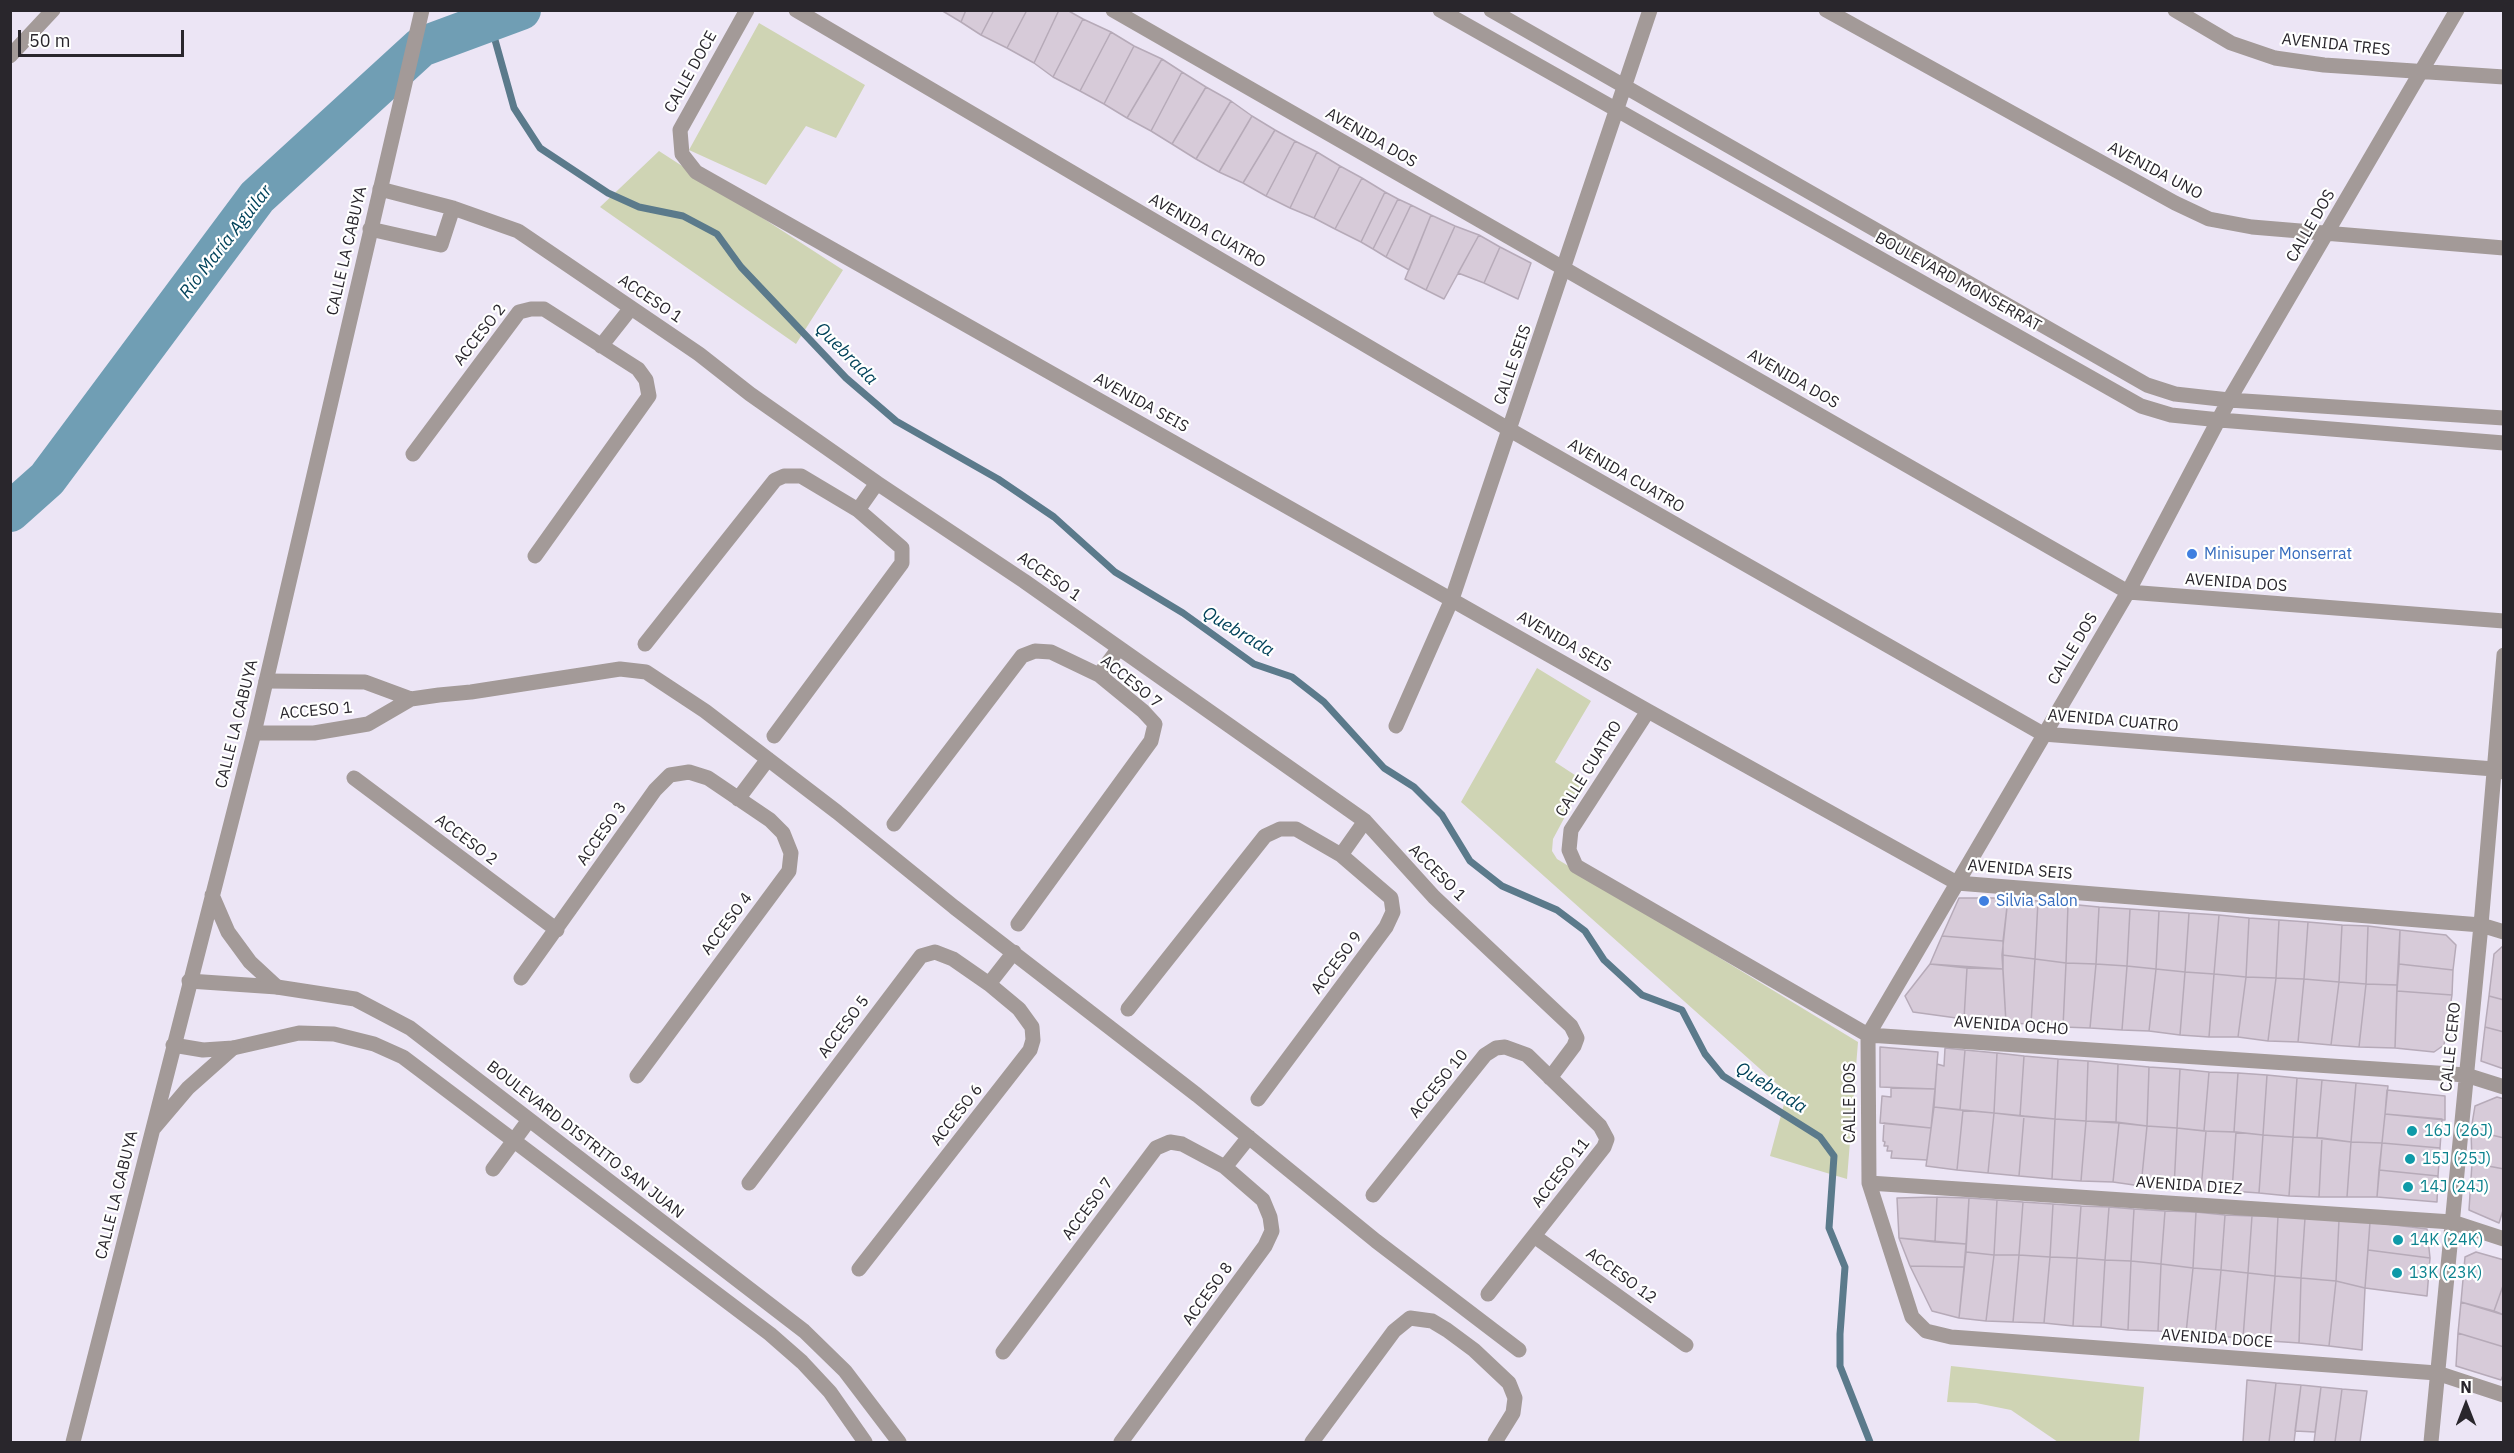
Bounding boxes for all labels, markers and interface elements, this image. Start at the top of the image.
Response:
scale bar [21,18,188,56]
street label: CALLE DOCE [661,28,721,116]
text: 50 m [29,29,71,52]
street label: AVENIDA TRES [2281,30,2391,60]
street label: AVENIDA DOS [1322,104,1420,172]
street label: AVENIDA UNO [2104,138,2206,204]
water label: Río María Aguilar [175,181,277,303]
street label: CALLE LA CABUYA [323,185,371,317]
street label: CALLE DOS [2283,186,2339,266]
street label: AVENIDA CUATRO [1145,190,1269,272]
street label: BOULEVARD MONSERRAT [1872,228,2044,336]
street label: ACCESO 1 [614,271,686,327]
street label: ACCESO 2 [450,300,510,370]
water label: Quebrada [810,318,882,390]
street label: CALLE SEIS [1490,322,1536,408]
street label: AVENIDA DOS [1744,345,1842,413]
street label: AVENIDA SEIS [1090,369,1192,437]
street label: AVENIDA CUATRO [1564,435,1688,517]
place label: Minisuper Monserrat [2204,544,2352,564]
marker: Minisuper Monserrat [2185,547,2199,561]
street label: ACCESO 1 [1014,548,1084,606]
street label: AVENIDA DOS [2184,570,2288,596]
water label: Quebrada [1198,602,1278,662]
street label: AVENIDA SEIS [1514,607,1614,677]
street label: CALLE DOS [2044,609,2102,689]
street label: ACCESO 7 [1097,652,1165,712]
street label: CALLE LA CABUYA [212,658,262,790]
street label: ACCESO 1 [279,698,353,724]
street label: AVENIDA CUATRO [2047,706,2179,736]
street label: CALLE CUATRO [1552,717,1626,821]
street label: ACCESO 3 [573,799,631,869]
street label: ACCESO 2 [431,810,501,870]
street label: ACCESO 1 [1404,840,1470,906]
street label: AVENIDA SEIS [1967,856,2073,884]
street label: ACCESO 4 [697,889,757,959]
place label: Silvia Salon [1996,891,2078,911]
marker: Silvia Salon [1977,894,1991,908]
street label: ACCESO 9 [1307,928,1367,998]
street label: ACCESO 5 [814,992,874,1062]
street label: CALLE CERO [2437,1001,2465,1093]
street label: AVENIDA OCHO [1953,1012,2069,1040]
street label: ACCESO 10 [1406,1046,1472,1122]
street label: BOULEVARD DISTRITO SAN JUAN [483,1057,687,1223]
water label: Quebrada [1731,1058,1811,1118]
street label: CALLE DOS [1840,1063,1860,1143]
street label: ACCESO 6 [927,1080,987,1150]
place label: 16J (26J) [2424,1121,2493,1141]
marker: 16J (26J) [2405,1124,2419,1138]
street label: CALLE LA CABUYA [92,1129,142,1261]
street label: ACCESO 11 [1528,1135,1594,1211]
place label: 15J (25J) [2422,1149,2491,1169]
marker: 15J (25J) [2403,1152,2417,1166]
street label: AVENIDA DIEZ [2135,1173,2243,1199]
street label: ACCESO 7 [1058,1174,1118,1244]
place label: 14J (24J) [2420,1177,2489,1197]
marker: 14J (24J) [2401,1180,2415,1194]
place label: 14K (24K) [2410,1230,2483,1250]
marker: 14K (24K) [2391,1233,2405,1247]
street label: ACCESO 12 [1582,1244,1660,1308]
street label: ACCESO 8 [1179,1259,1237,1329]
place label: 13K (23K) [2409,1263,2482,1283]
marker: 13K (23K) [2390,1266,2404,1280]
street label: AVENIDA DOCE [2160,1326,2274,1352]
north arrow [2436,1375,2496,1435]
text: N [2460,1377,2472,1397]

